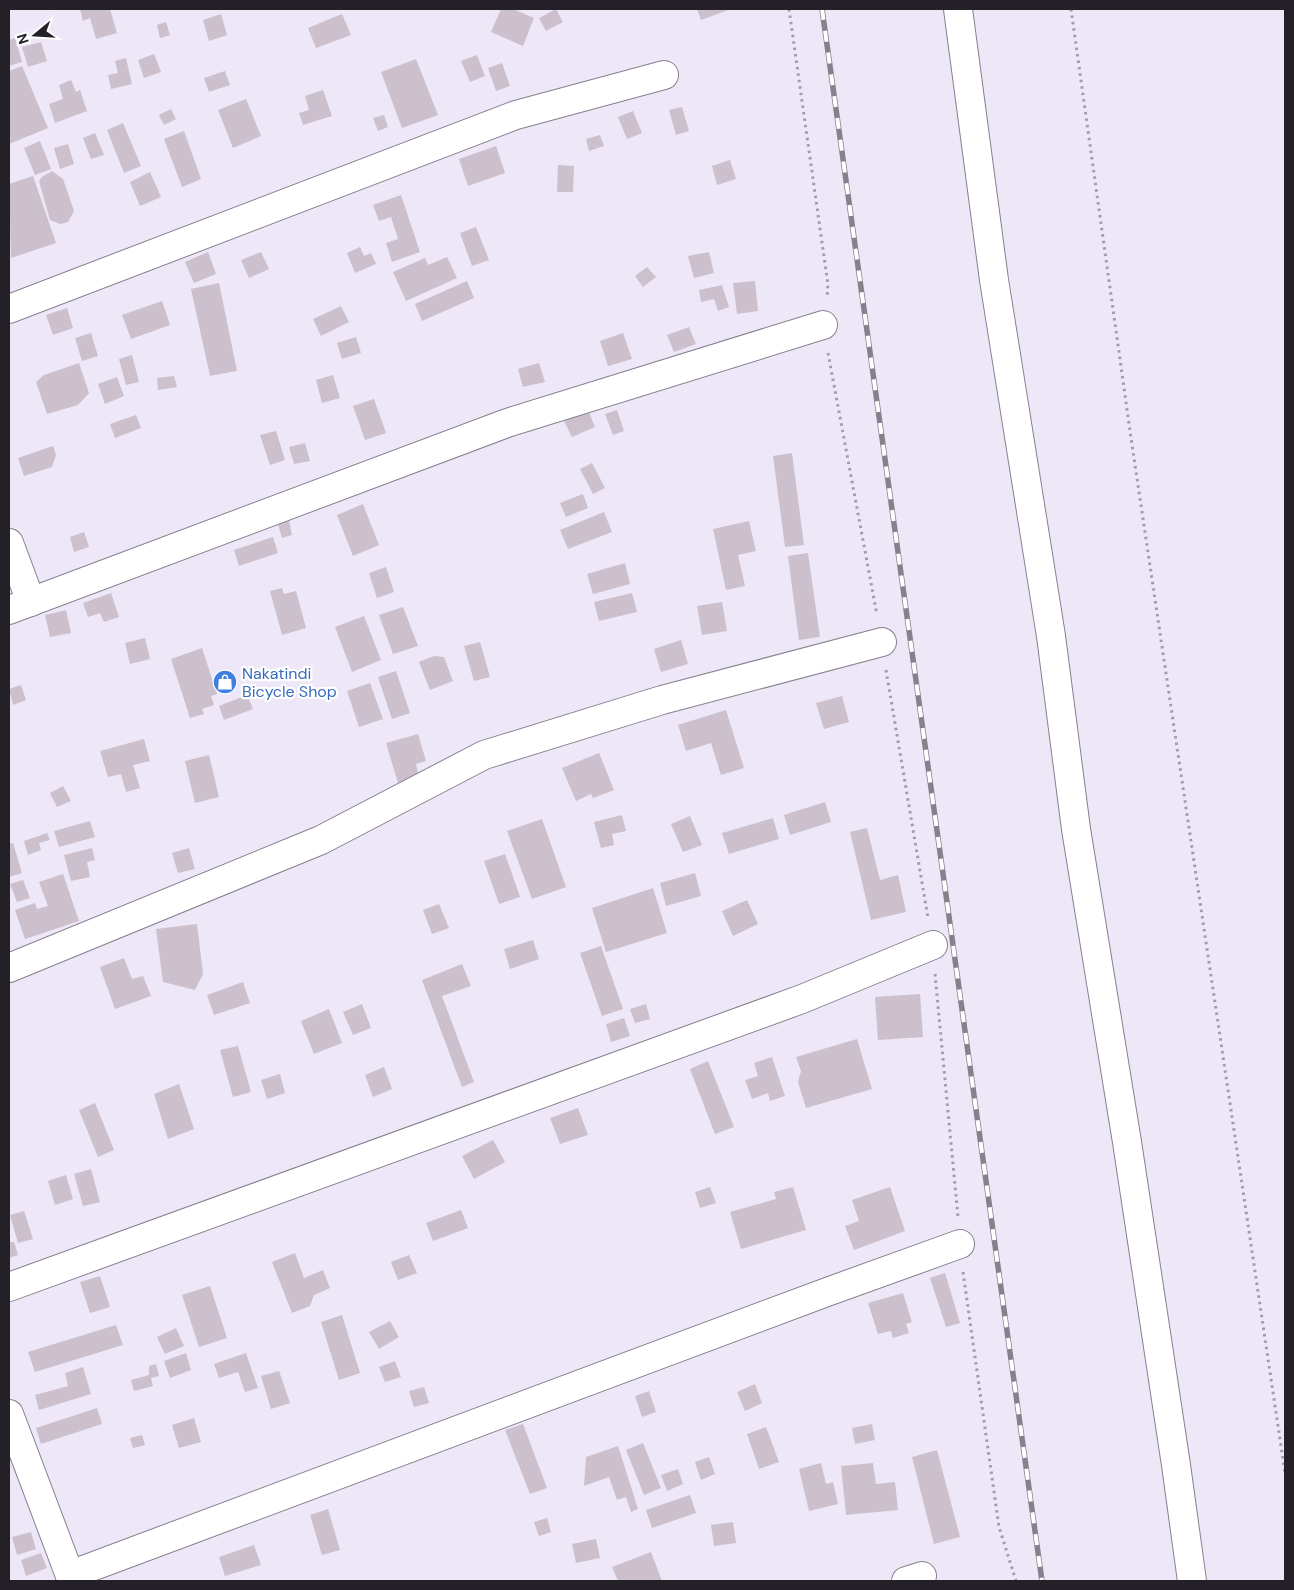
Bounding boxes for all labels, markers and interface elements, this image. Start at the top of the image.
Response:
north arrow [10,10,60,60]
text: N [12,31,33,47]
place label: Nakatindi Bicycle Shop [242,663,337,702]
shop icon: Nakatindi Bicycle Shop [212,669,238,695]

